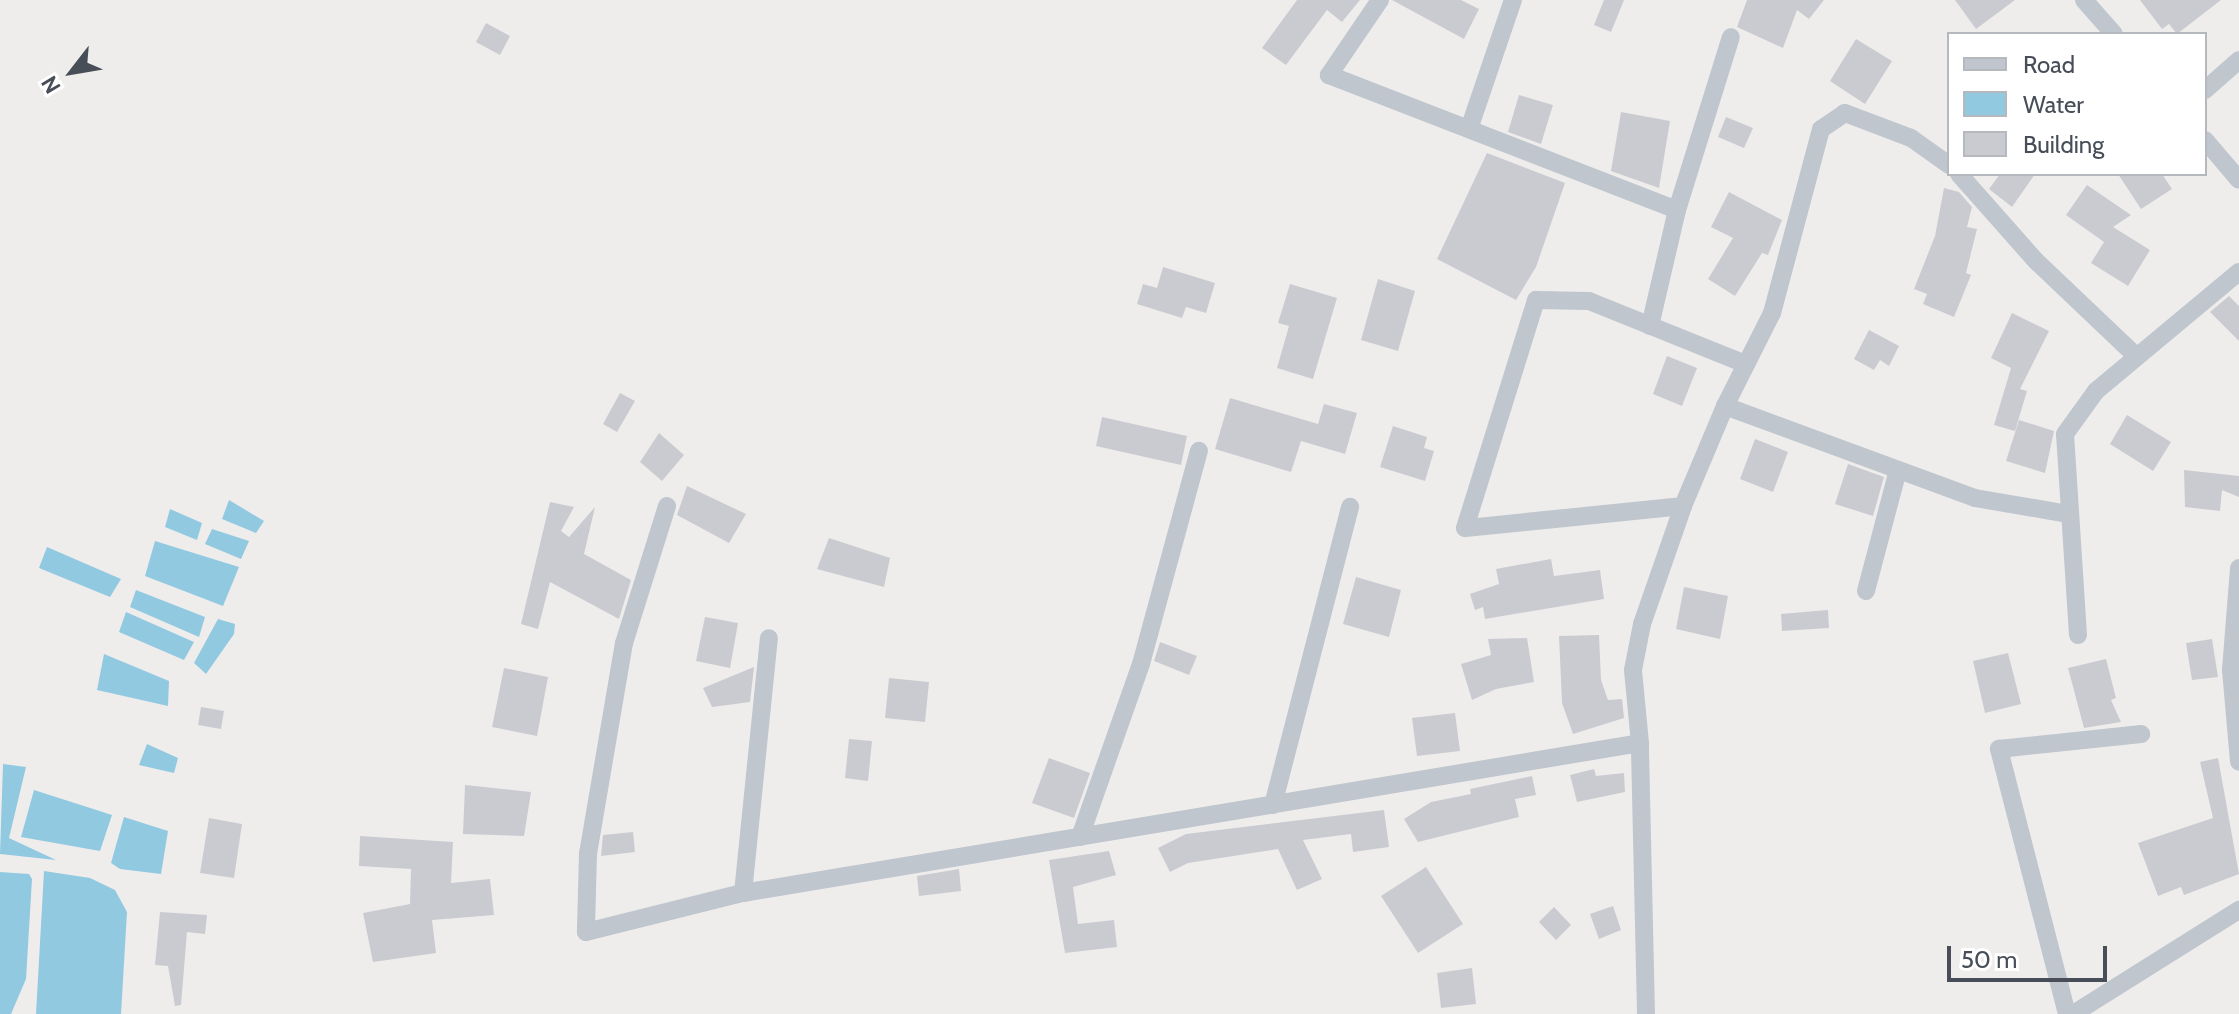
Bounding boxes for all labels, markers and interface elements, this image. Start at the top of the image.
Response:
north arrow [32,32,112,112]
legend [1947,32,2207,176]
text: Road [2023,50,2075,79]
text: N [35,71,67,98]
text: Water [2023,90,2084,119]
text: Building [2023,130,2104,159]
scale bar [1951,930,2111,980]
text: 50 m [1961,945,2017,974]

